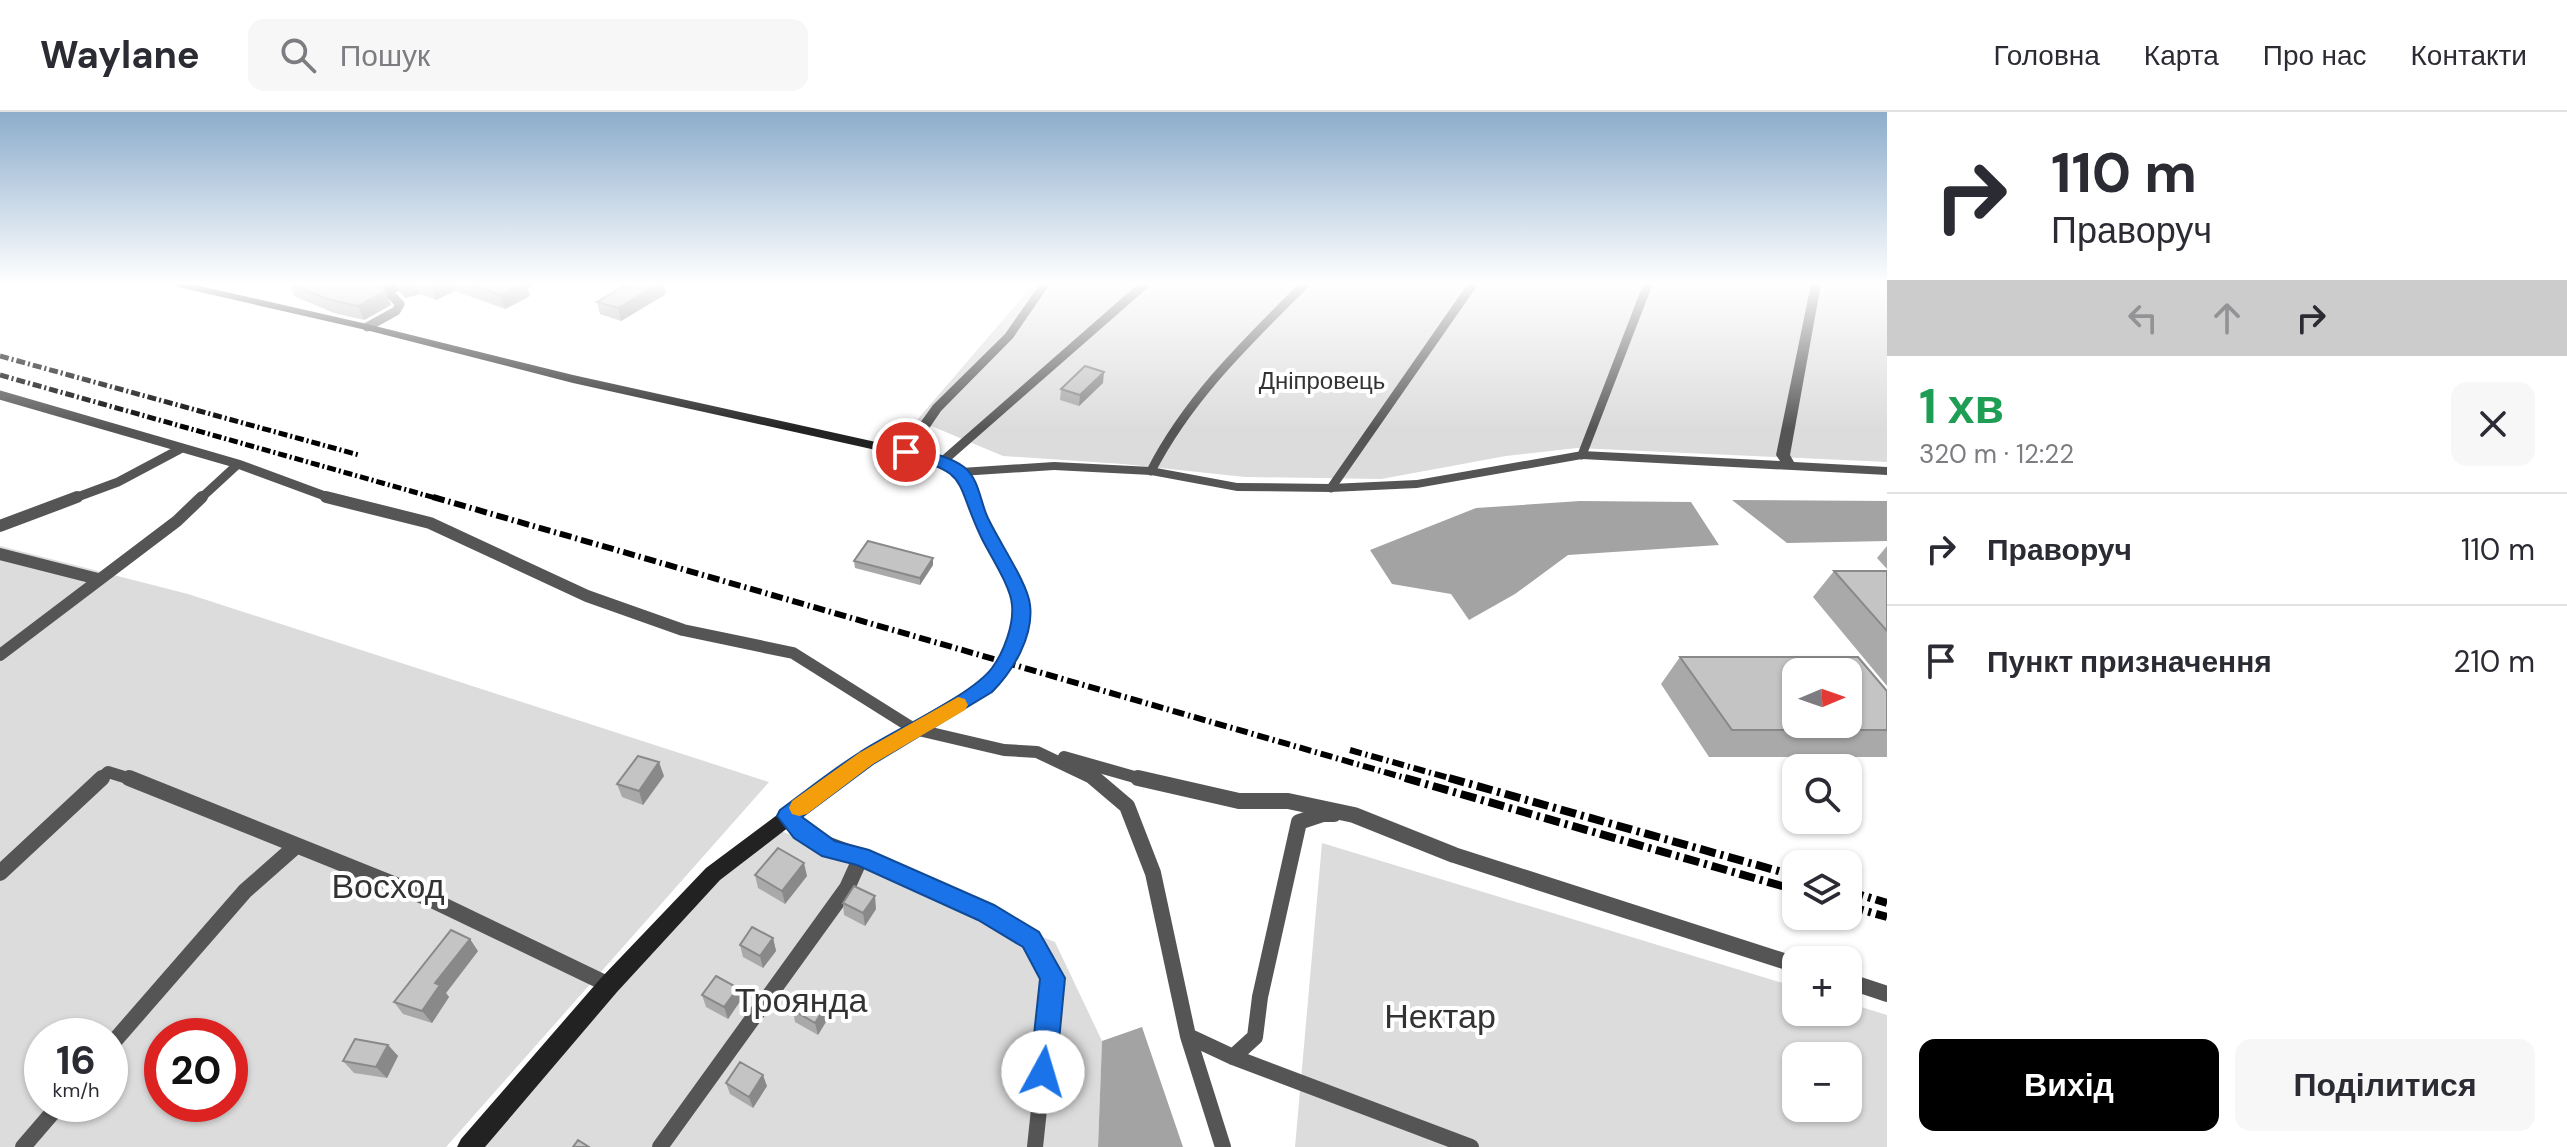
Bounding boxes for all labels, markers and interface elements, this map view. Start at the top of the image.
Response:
search box [248,19,808,91]
text: Waylane [40,30,200,80]
icon: search [276,33,320,77]
text: Пошук [340,36,430,75]
text: Головна [1993,37,2100,74]
text: Карта [2144,37,2219,74]
text: Про нас [2263,37,2367,74]
text: Контакти [2411,37,2527,74]
text: 110 m [2051,136,2197,209]
icon: right [1919,144,2023,248]
text: Праворуч [2051,207,2212,254]
icon: left [2121,296,2165,340]
icon: ahead [2205,296,2249,340]
icon: right [2289,296,2333,340]
park label: Дніпровець [1259,365,1385,396]
text: 1 хв [1919,375,2004,438]
button: close [2451,382,2535,466]
pin [872,418,940,486]
icon: arrive [884,430,928,474]
text: 320 m · 12:22 [1919,437,2074,471]
icon: right [1919,527,1963,571]
text: Праворуч [1987,530,2132,569]
text: 110 m [2461,530,2535,569]
icon: arrive [1919,639,1963,683]
text: Пункт призначення [1987,642,2272,681]
text: 210 m [2453,642,2535,681]
north arrow [1782,658,1862,738]
map controls [1782,658,1862,1122]
button: search [1782,754,1862,834]
button: layers [1782,850,1862,930]
park label: Восход [331,864,445,909]
button: + [1782,946,1862,1026]
park label: Троянда [735,978,867,1023]
park label: Нектар [1384,994,1496,1039]
speed limit sign: 20 [144,1018,248,1122]
position arrow [1001,1030,1085,1114]
text: 16 [56,1034,96,1086]
button: Вихід [1919,1039,2219,1131]
button: Поділитися [2235,1039,2535,1131]
button: − [1782,1042,1862,1122]
text: km/h [52,1077,100,1103]

